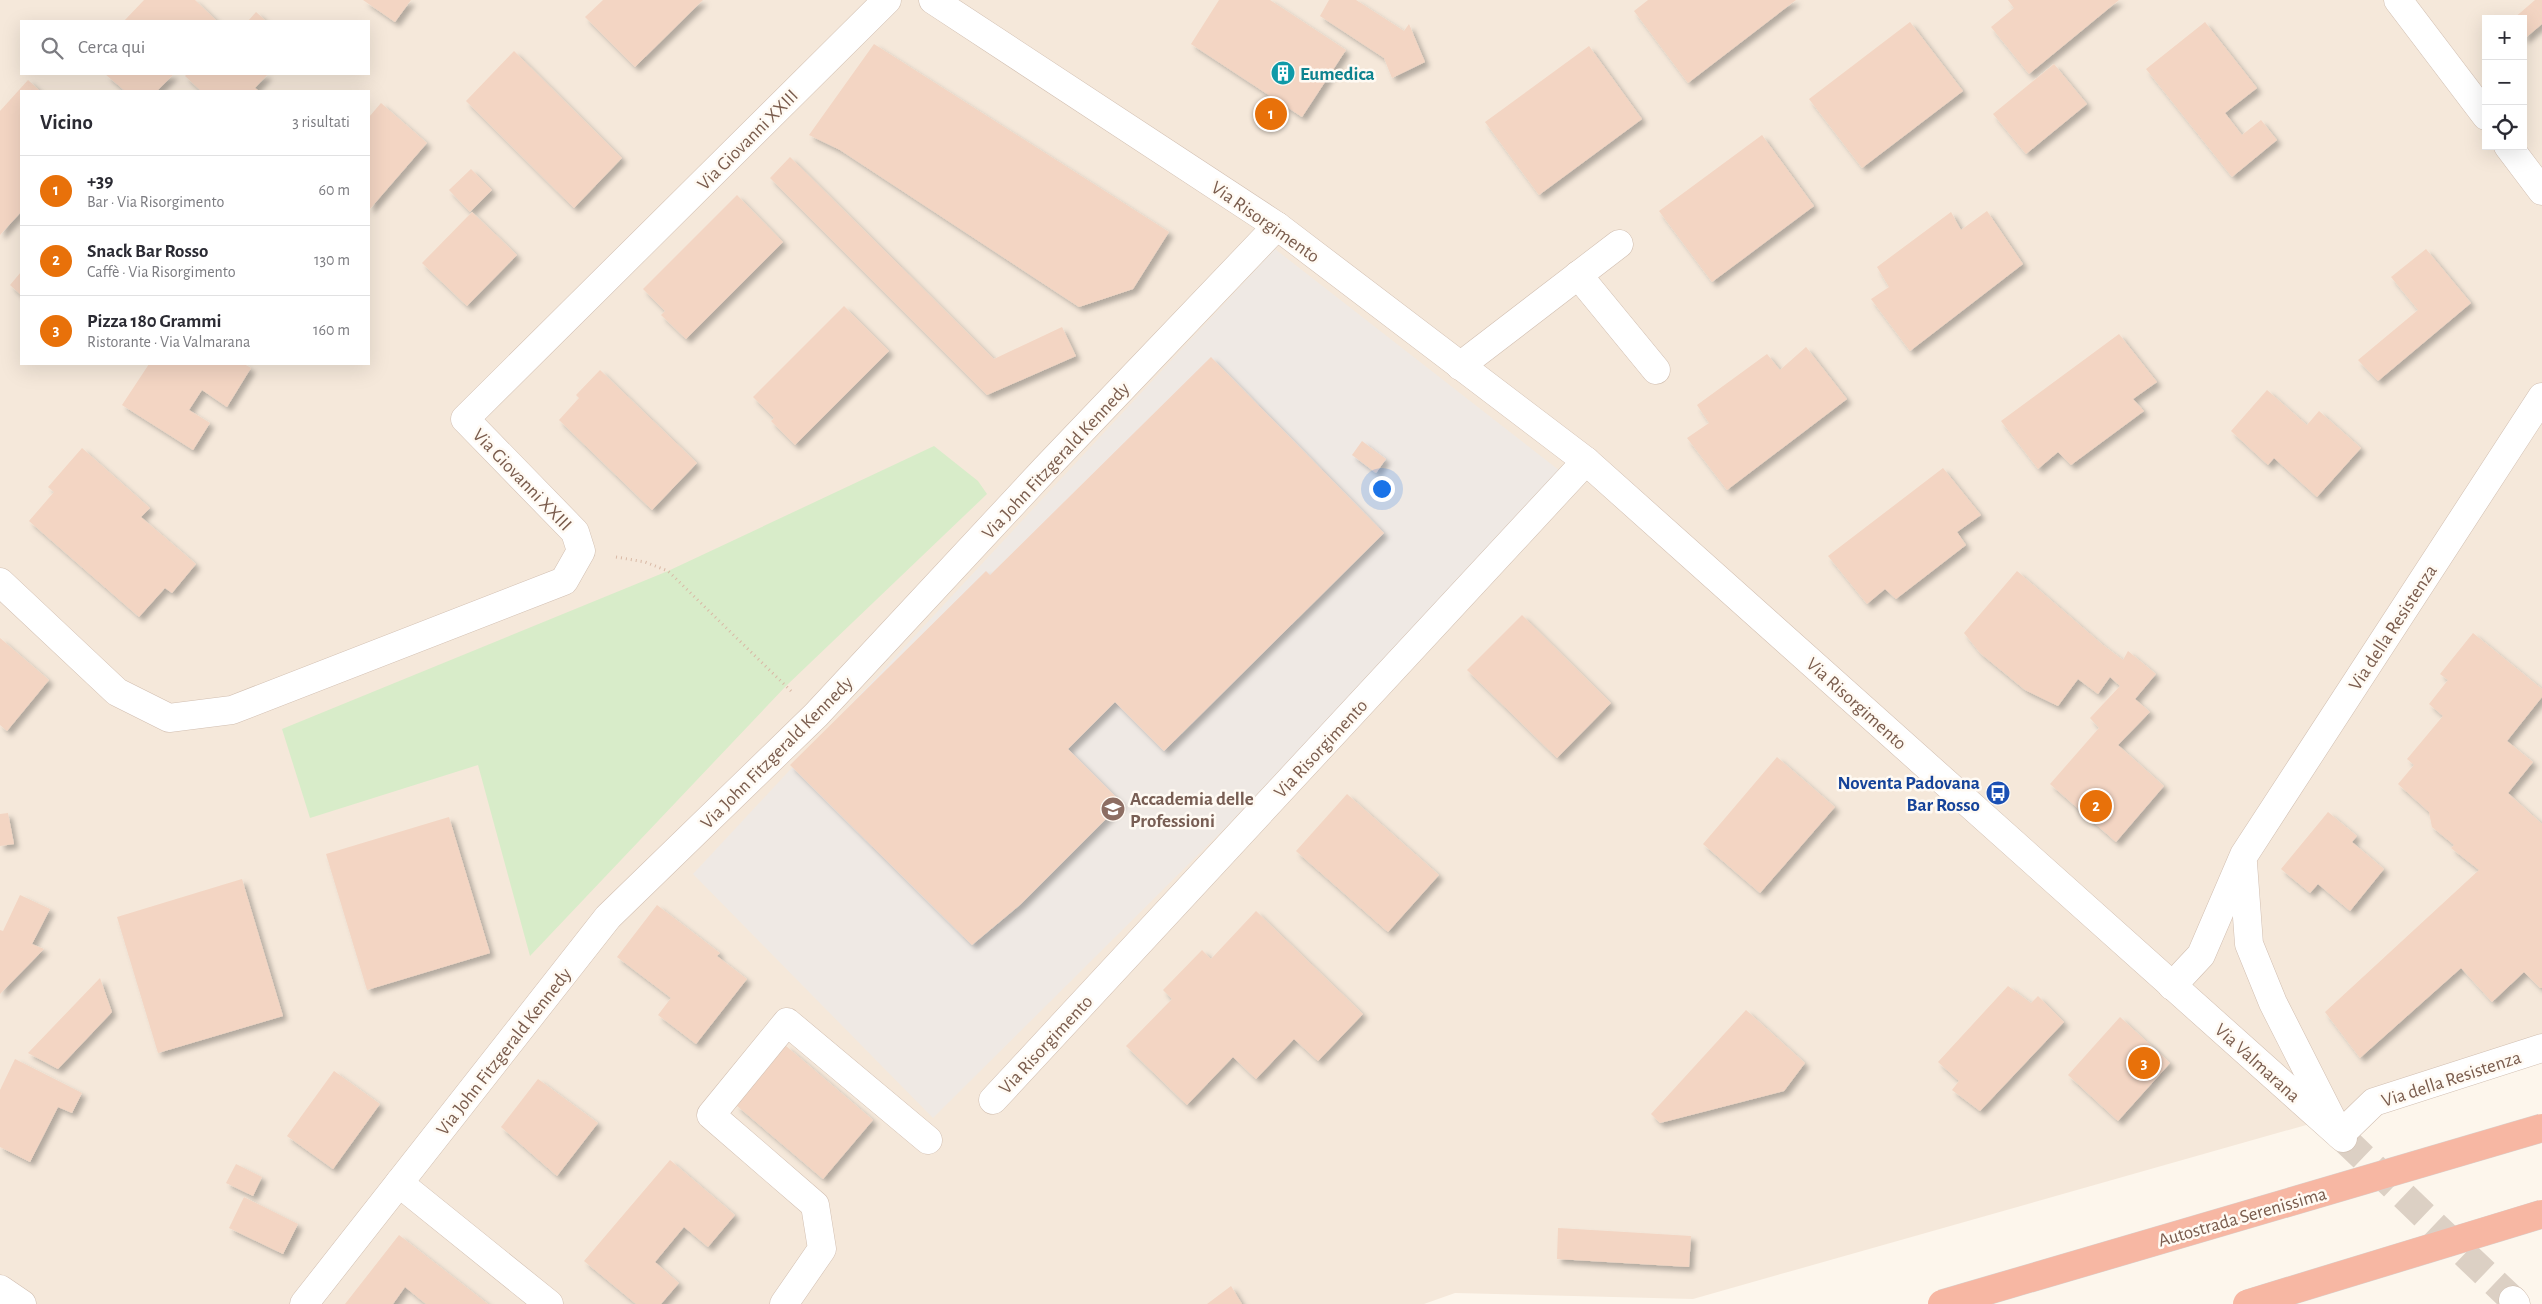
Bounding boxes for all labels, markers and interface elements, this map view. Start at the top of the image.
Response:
map controls [2482,15,2527,150]
button: + [2482,15,2527,60]
search box [20,20,370,75]
icon: search [38,34,66,62]
text: Cerca qui [78,38,145,57]
building icon: Eumedica [1270,60,1296,86]
button: − [2482,60,2527,105]
place label: Eumedica [1300,65,1375,84]
street label: Via Giovanni XXIII [694,86,802,194]
pin: 1 [1255,95,1287,133]
button: locate [2482,105,2527,150]
text: Vicino [40,112,93,133]
text: 3 risultati [292,114,350,130]
text: +39 [87,172,114,191]
street label: Via Risorgimento [1208,178,1323,267]
text: 1 [53,182,59,198]
text: 60 m [319,182,350,198]
text: Bar · Via Risorgimento [87,194,224,210]
text: Snack Bar Rosso [87,242,208,261]
text: 2 [52,252,60,268]
text: 130 m [314,252,350,268]
text: Caffè · Via Risorgimento [87,264,236,280]
text: Pizza 180 Grammi [87,312,222,331]
text: 3 [53,322,59,338]
text: 160 m [313,322,350,338]
text: Ristorante · Via Valmarana [87,334,250,350]
street label: Via John Fitzgerald Kennedy [979,379,1134,543]
street label: Via Giovanni XXIII [469,425,575,535]
your location [1369,476,1395,502]
street label: Via della Resistenza [2346,562,2441,694]
street label: Via Risorgimento [1802,654,1910,754]
street label: Via John Fitzgerald Kennedy [697,673,857,833]
street label: Via Risorgimento [1271,696,1371,802]
place label: Noventa Padovana Bar Rosso [1838,774,1980,815]
bus stop icon: Noventa Padovana Bar Rosso [1985,780,2011,806]
pin: 2 [2080,787,2112,825]
place label: Accademia delle Professioni [1130,790,1254,831]
school or university icon: Accademia delle Professioni [1100,796,1126,822]
street label: Via John Fitzgerald Kennedy [433,965,575,1139]
street label: Via Risorgimento [996,992,1096,1098]
street label: Via Valmarana [2211,1020,2303,1106]
pin: 3 [2128,1044,2160,1082]
street label: Via della Resistenza [2379,1048,2524,1111]
street label: Autostrada Serenissima [2156,1184,2329,1251]

